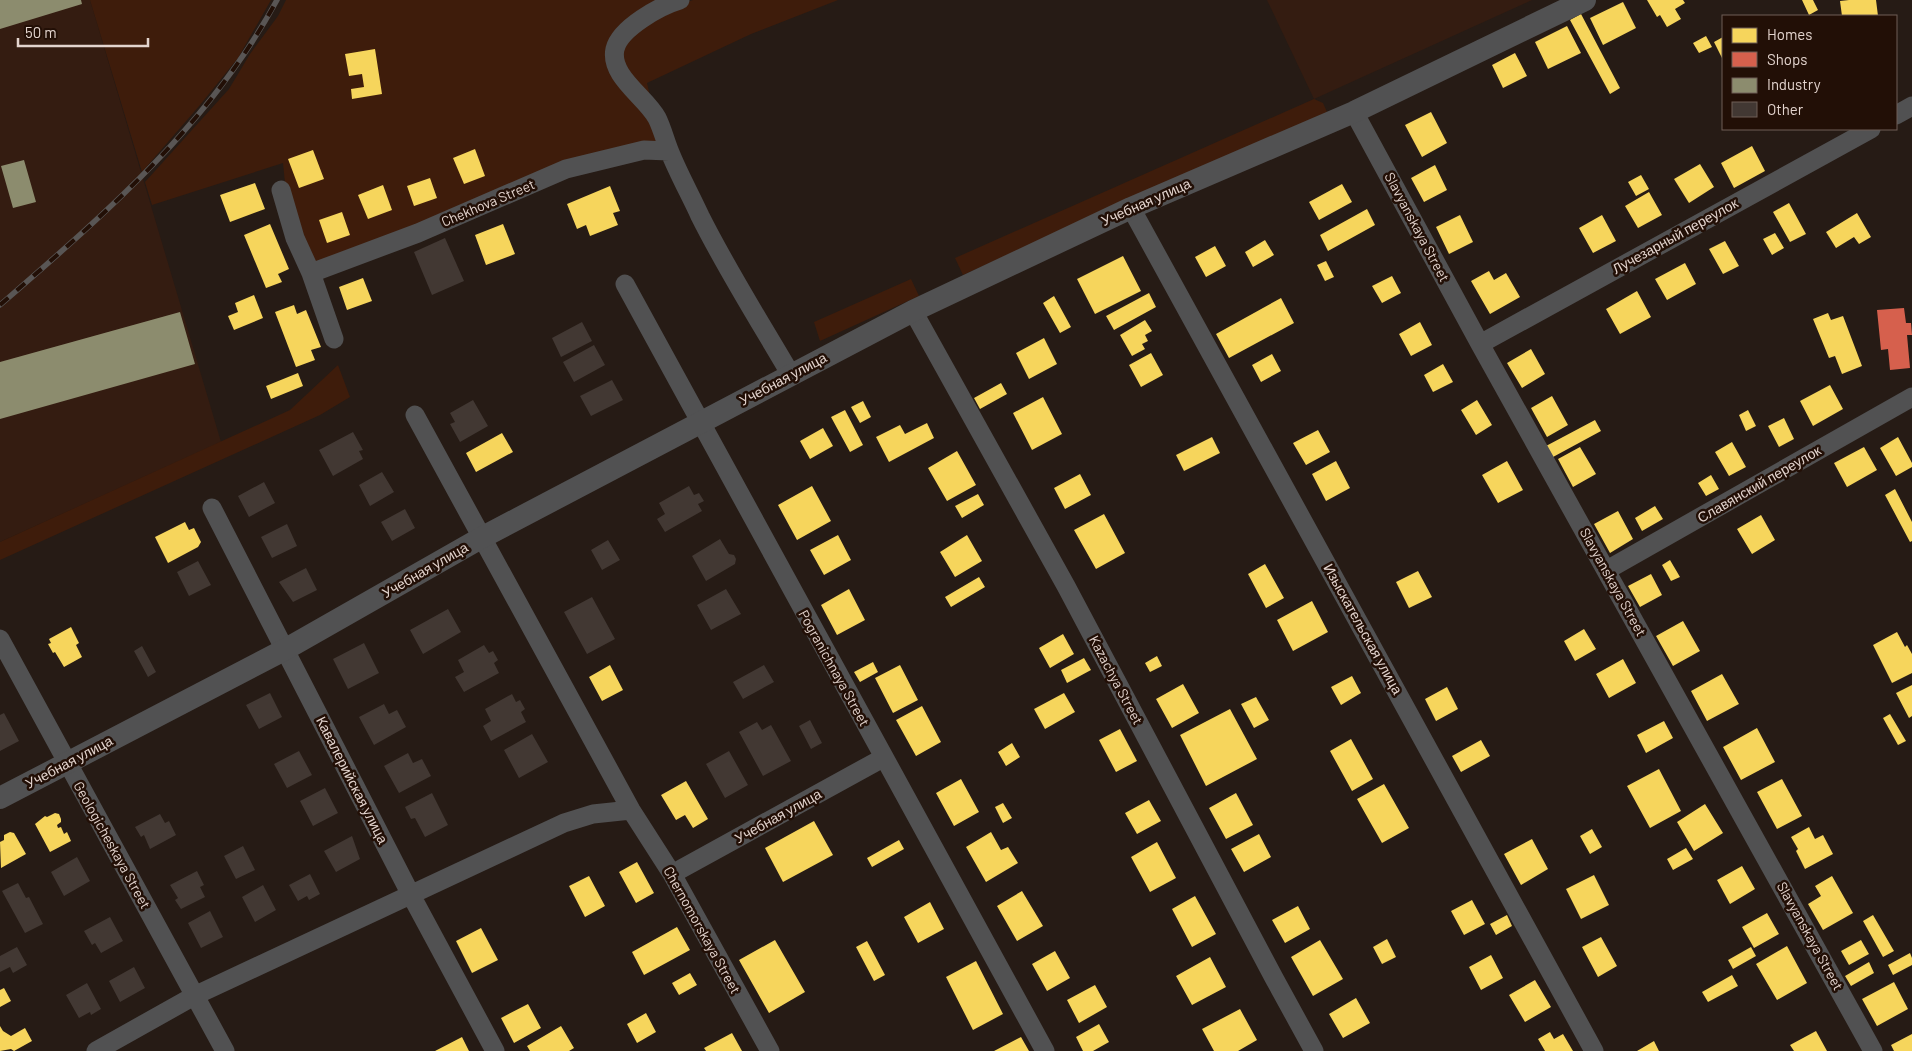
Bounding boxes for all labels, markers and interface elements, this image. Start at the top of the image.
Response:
scale bar [18,15,148,47]
legend [1722,15,1897,130]
text: 50 m [25,23,57,41]
text: Homes [1767,25,1812,43]
text: Shops [1767,50,1807,68]
text: Industry [1767,75,1821,93]
text: Other [1767,100,1804,118]
street label: Slavyanskaya Street [1381,169,1453,284]
street label: Учебная улица [1098,174,1193,229]
street label: Chekhova Street [439,175,537,230]
street label: Лучезарный переулок [1609,193,1741,277]
street label: Учебная улица [736,348,829,409]
street label: Славянский переулок [1694,441,1824,526]
street label: Slavyanskaya Street [1577,525,1650,639]
street label: Учебная улица [379,538,471,601]
street label: Изыскательская улица [1320,561,1407,697]
street label: Pogranichnaya Street [795,607,873,729]
street label: Kazachya Street [1086,632,1147,727]
street label: Кавалерийская улица [313,713,392,846]
street label: Учебная улица [22,731,115,792]
street label: Geologicheskaya Street [70,778,154,911]
street label: Учебная улица [732,785,824,846]
street label: Chernomorskaya Street [660,863,745,996]
street label: Slavyanskaya Street [1774,879,1847,993]

